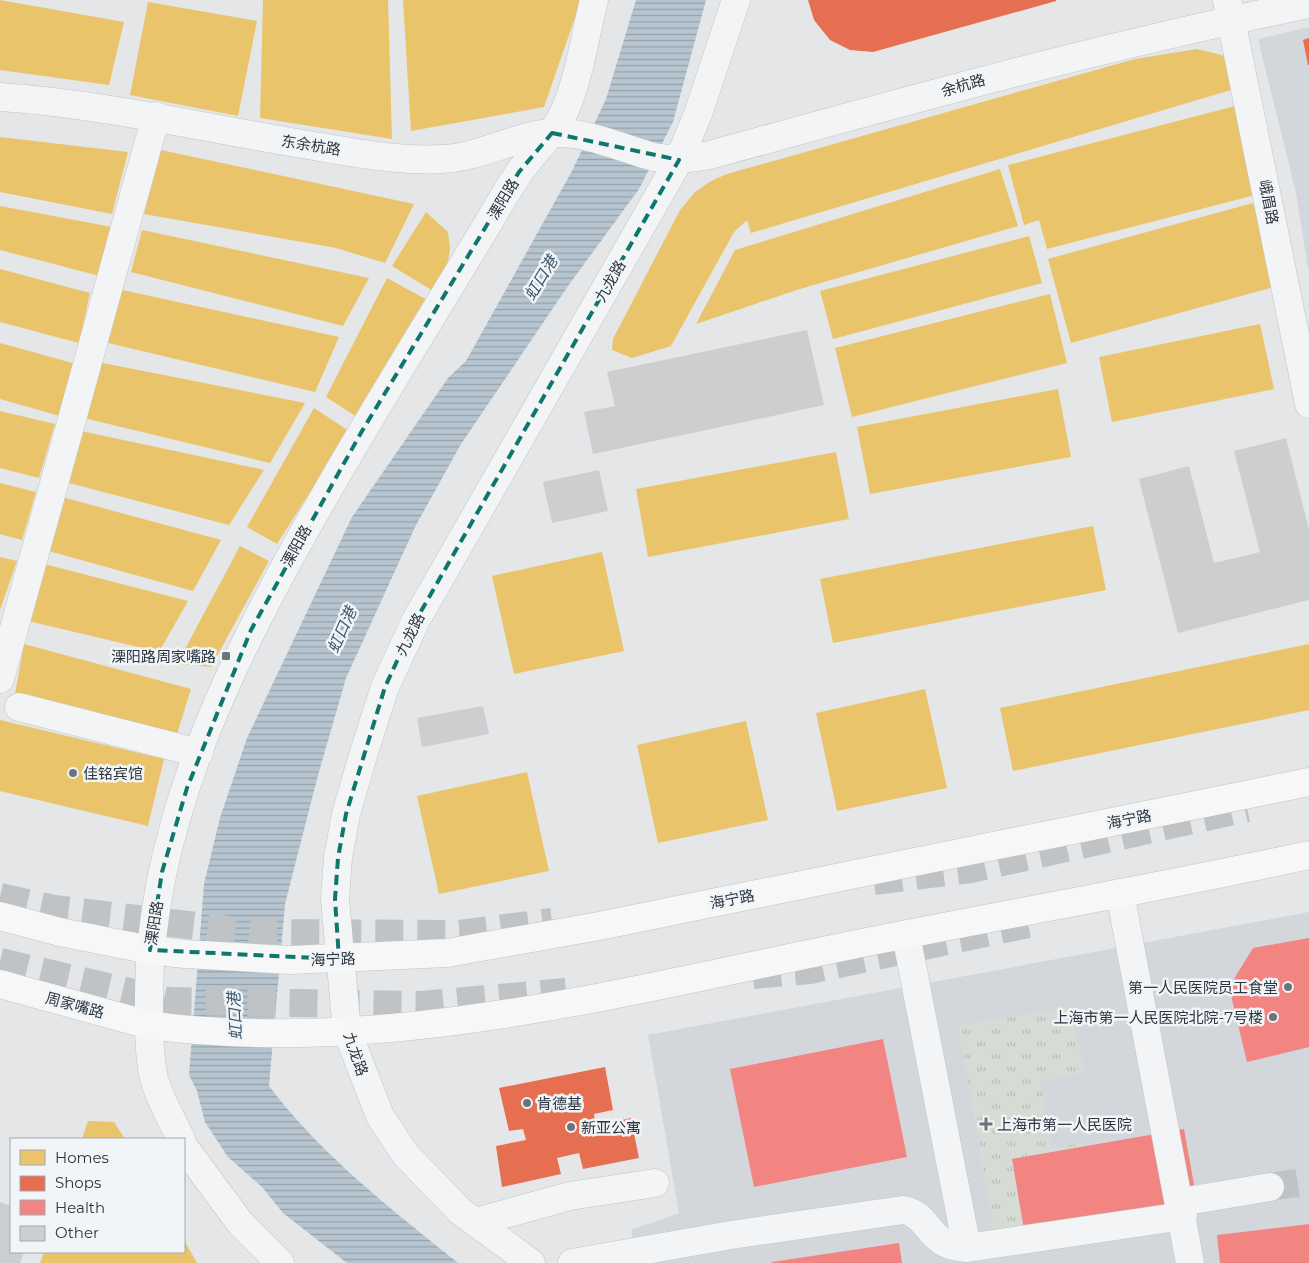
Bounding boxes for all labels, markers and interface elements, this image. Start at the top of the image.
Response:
street label: 余杭路 [939,70,987,100]
street label: 东余杭路 [280,131,342,159]
street label: 溧阳路 [483,175,523,223]
street label: 峨眉路 [1255,178,1283,226]
water label: 虹口港 [520,251,563,303]
street label: 九龙路 [591,257,629,305]
street label: 溧阳路 [277,522,315,570]
water label: 虹口港 [324,602,361,656]
street label: 九龙路 [392,610,428,658]
place label: 溧阳路周家嘴路 [111,647,216,666]
marker: 溧阳路周家嘴路 [220,650,232,662]
place label: 佳铭宾馆 [83,764,143,783]
marker: 佳铭宾馆 [67,767,79,779]
street label: 海宁路 [1105,805,1153,833]
street label: 海宁路 [708,885,756,913]
street label: 溧阳路 [141,899,167,947]
street label: 海宁路 [310,949,356,969]
place label: 第一人民医院员工食堂 [1128,978,1278,997]
marker: 第一人民医院员工食堂 [1282,981,1294,993]
street label: 周家嘴路 [44,988,106,1022]
water label: 虹口港 [224,990,246,1040]
place label: 上海市第一人民医院北院-7号楼 [1054,1008,1263,1027]
marker: 上海市第一人民医院北院-7号楼 [1267,1011,1279,1023]
street label: 九龙路 [340,1030,372,1078]
place label: 肯德基 [537,1094,582,1113]
marker: 肯德基 [521,1097,533,1109]
place label: 上海市第一人民医院 [997,1115,1132,1134]
marker: 上海市第一人民医院 [979,1117,993,1131]
place label: 新亚公寓 [581,1118,641,1137]
marker: 新亚公寓 [565,1121,577,1133]
legend [10,1138,185,1253]
text: Homes [55,1148,109,1167]
text: Shops [55,1173,101,1192]
text: Health [55,1198,105,1217]
text: Other [55,1223,99,1242]

